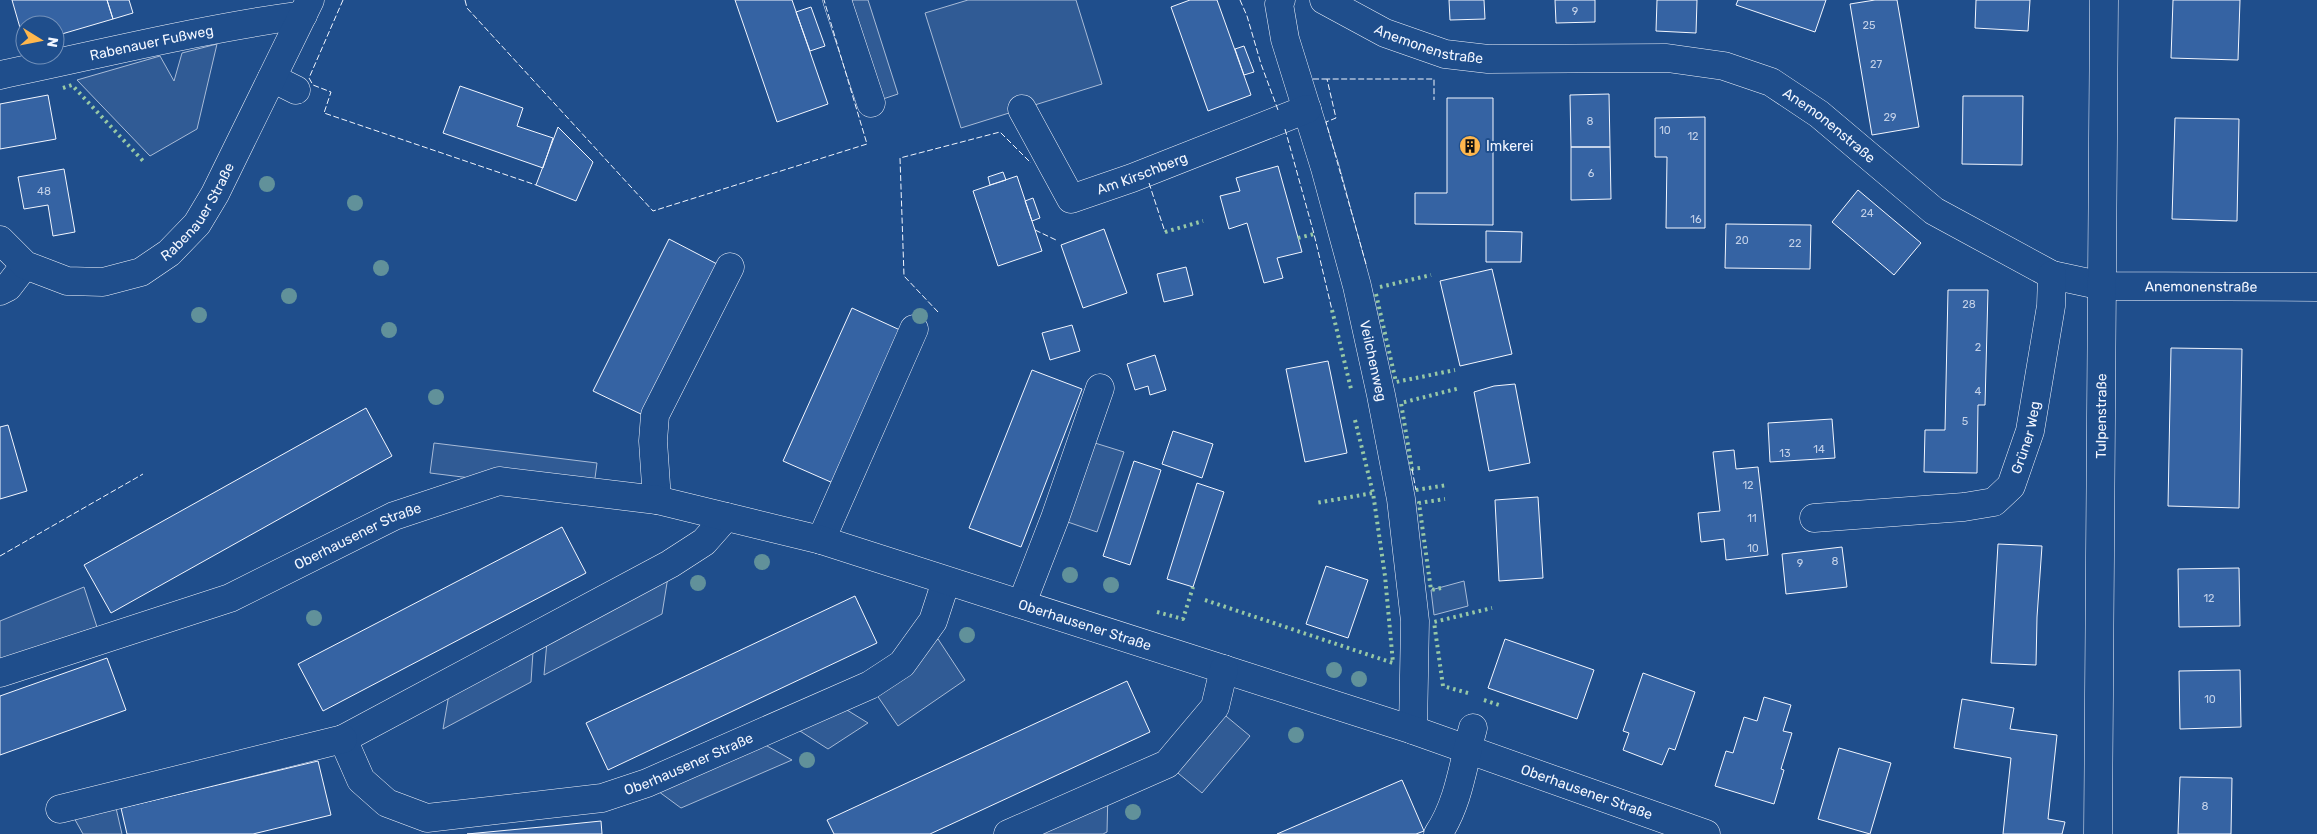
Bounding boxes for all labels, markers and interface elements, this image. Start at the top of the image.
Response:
house number: 9 [1572,5,1578,18]
north arrow [15,15,65,65]
house number: 25 [1863,19,1876,32]
street label: Anemonenstraße [1372,20,1484,67]
street label: Rabenauer Fußweg [88,22,215,64]
text: N [43,36,62,49]
house number: 27 [1870,58,1882,71]
street label: Anemonenstraße [1780,84,1879,167]
house number: 29 [1884,111,1896,124]
house number: 8 [1587,115,1594,128]
house number: 10 [1659,124,1671,137]
house number: 12 [1687,130,1699,143]
building icon: Imkerei [1458,134,1482,158]
place label: Imkerei [1486,138,1533,155]
street label: Am Kirschberg [1094,149,1190,198]
street label: Rabenauer Straße [158,160,238,265]
house number: 6 [1588,167,1595,180]
house number: 48 [37,185,51,198]
house number: 24 [1860,207,1874,220]
house number: 16 [1690,213,1702,226]
house number: 20 [1735,234,1749,247]
house number: 22 [1789,237,1801,250]
street label: Anemonenstraße [2145,278,2258,295]
house number: 28 [1962,298,1976,311]
street label: Veilchenweg [1356,319,1391,403]
house number: 2 [1975,341,1981,354]
street label: Tulpenstraße [2092,373,2110,459]
house number: 4 [1975,385,1982,398]
street label: Grüner Weg [2007,400,2043,476]
house number: 5 [1962,415,1969,428]
house number: 14 [1813,443,1825,456]
house number: 13 [1779,447,1791,460]
house number: 12 [1742,479,1754,492]
street label: Oberhausener Straße [291,499,423,573]
house number: 11 [1747,512,1757,525]
house number: 10 [1747,542,1759,555]
house number: 8 [1832,555,1839,568]
house number: 9 [1797,557,1803,570]
house number: 12 [2203,592,2215,605]
street label: Oberhausener Straße [1016,595,1154,654]
house number: 10 [2204,693,2216,706]
street label: Oberhausener Straße [622,729,756,799]
street label: Oberhausener Straße [1519,760,1655,823]
house number: 8 [2202,800,2209,813]

